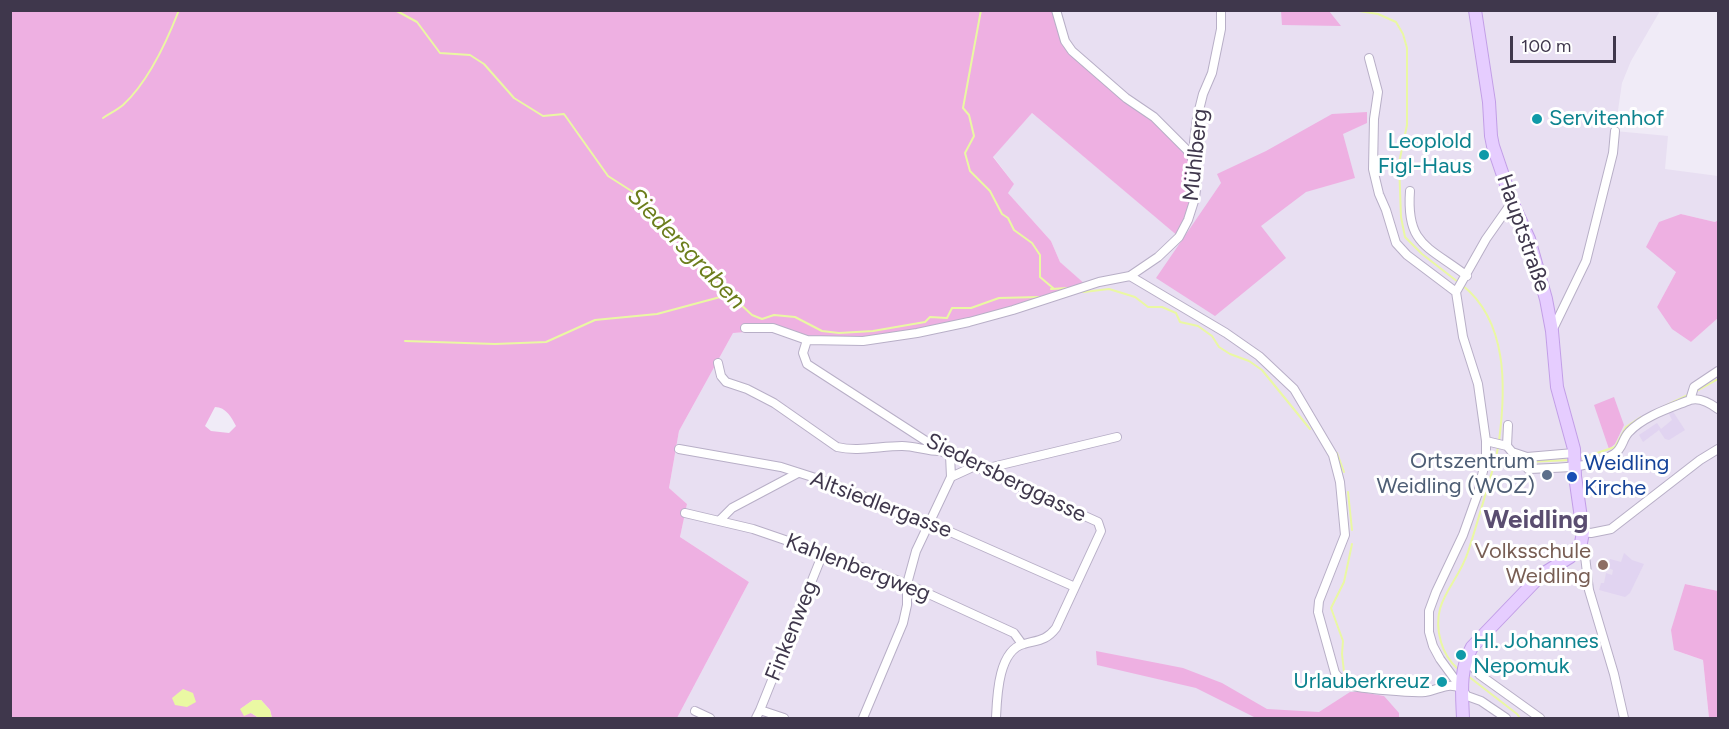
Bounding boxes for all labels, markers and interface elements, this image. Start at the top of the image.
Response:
scale bar [1513,24,1620,62]
text: 100 m [1521,35,1571,57]
place label: Servitenhof [1549,106,1664,132]
street label: Mühlberg [1178,107,1214,203]
marker: Servitenhof [1530,112,1544,126]
place label: Leoplold Figl-Haus [1378,129,1472,180]
marker: Leoplold Figl-Haus [1477,148,1491,162]
street label: Hauptstraße [1490,171,1556,295]
water label: Siedersgraben [621,183,751,315]
street label: Siedersberggasse [922,428,1090,528]
place label: Ortszentrum Weidling (WOZ) [1376,449,1535,500]
place label: Weidling Kirche [1584,451,1669,502]
street label: Altsiedlergasse [807,466,955,544]
marker: Ortszentrum Weidling (WOZ) [1540,468,1554,482]
marker: Weidling Kirche [1565,470,1579,484]
district label: Weidling [1484,504,1588,536]
street label: Kahlenbergweg [782,528,934,608]
place label: Volksschule Weidling [1475,539,1591,590]
marker: Volksschule Weidling [1596,558,1610,572]
street label: Finkenweg [760,577,824,685]
place label: Hl. Johannes Nepomuk [1473,629,1599,680]
marker: Hl. Johannes Nepomuk [1454,648,1468,662]
place label: Urlauberkreuz [1293,669,1430,695]
marker: Urlauberkreuz [1435,675,1449,689]

